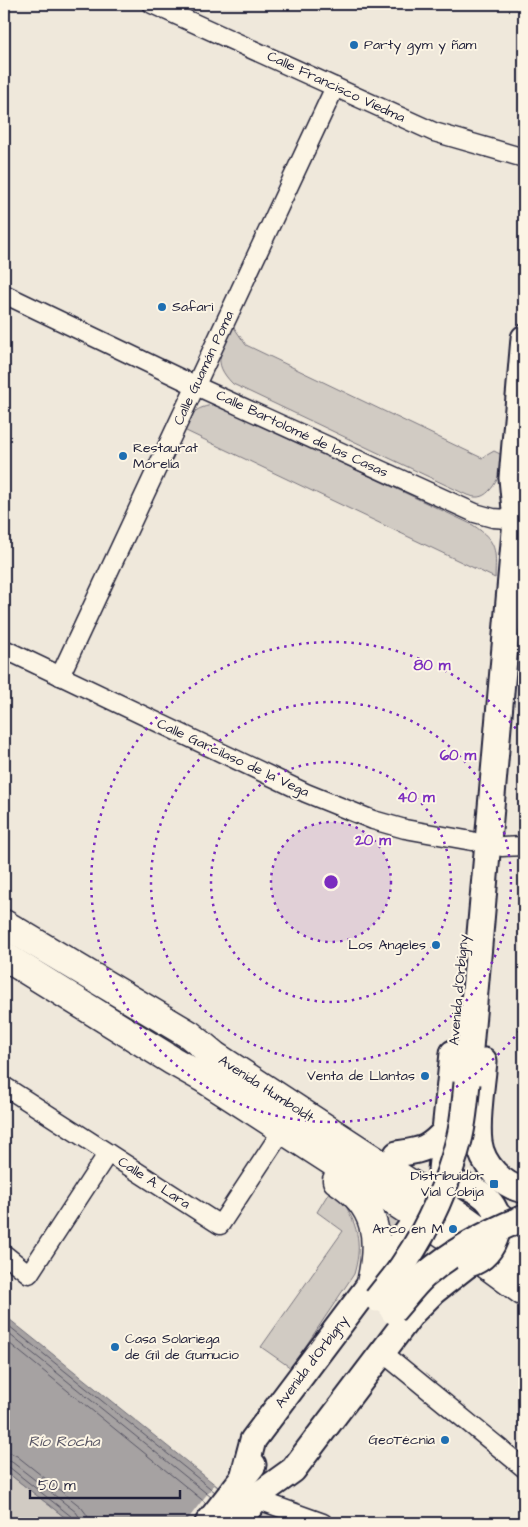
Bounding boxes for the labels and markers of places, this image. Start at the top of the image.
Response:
place label: Party gym y ñam [364,35,477,55]
marker: Party gym y ñam [348,39,360,51]
place label: Safari [172,297,213,317]
marker: Safari [156,301,168,313]
place label: Restaurat Morelia [133,438,198,474]
marker: Restaurat Morelia [117,450,129,462]
centre of rings [322,873,340,891]
place label: Los Angeles [348,935,426,955]
marker: Los Angeles [430,939,442,951]
place label: Venta de Llantas [307,1066,415,1086]
marker: Venta de Llantas [419,1070,431,1082]
place label: Distribuidor Vial Cobija [410,1166,484,1202]
marker: Distribuidor Vial Cobija [488,1178,500,1190]
place label: Arco en M [372,1219,443,1239]
marker: Arco en M [447,1223,459,1235]
place label: Casa Solariega de Gil de Gumucio [125,1329,239,1365]
marker: Casa Solariega de Gil de Gumucio [109,1341,121,1353]
place label: GeoTécnia [368,1430,435,1450]
marker: GeoTécnia [439,1434,451,1446]

